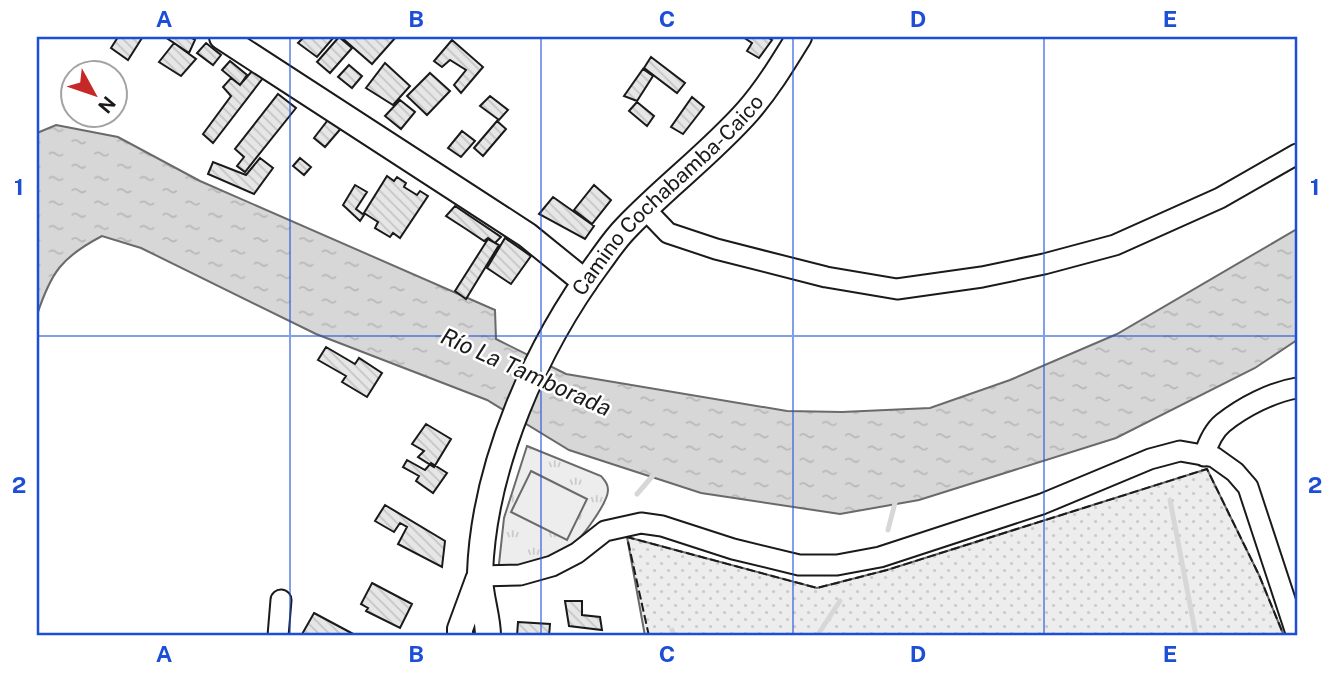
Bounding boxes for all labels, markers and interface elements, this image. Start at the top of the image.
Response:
text: A [156,5,173,32]
text: B [408,5,424,32]
text: C [659,5,675,32]
text: D [910,5,926,32]
text: E [1163,5,1177,32]
north arrow [60,60,130,130]
street label: Camino Cochabamba-Caico [567,89,768,300]
text: N [94,92,120,118]
text: 1 [14,173,24,200]
text: 1 [1310,173,1320,200]
water label: Río La Tamborada [437,322,616,421]
text: 2 [12,471,26,498]
text: 2 [1308,471,1322,498]
text: A [156,640,173,667]
text: B [408,640,424,667]
text: C [659,640,675,667]
text: D [910,640,926,667]
text: E [1163,640,1177,667]

